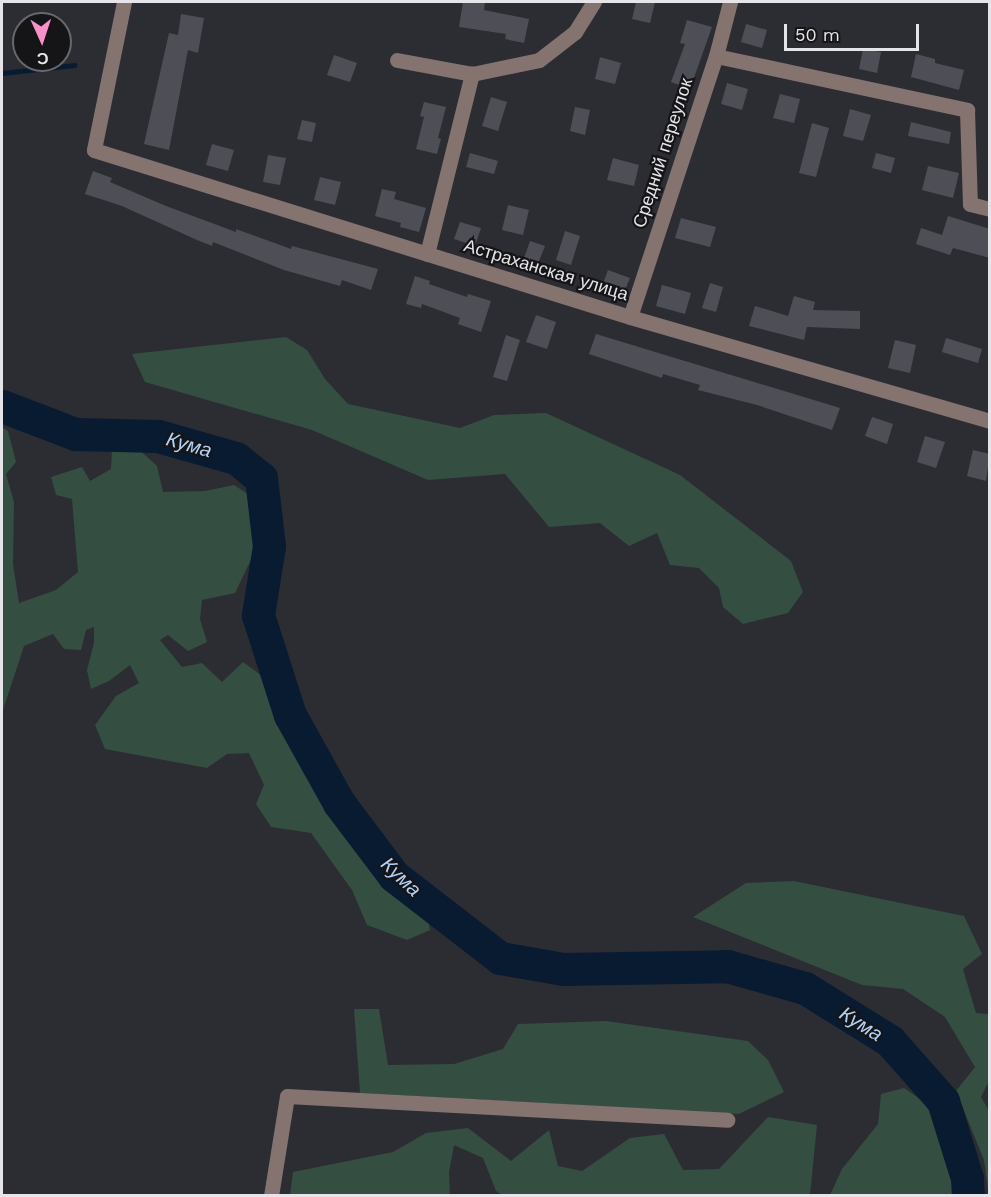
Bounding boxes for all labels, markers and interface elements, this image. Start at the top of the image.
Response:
north arrow [12,12,72,72]
scale bar [787,12,922,50]
text: 50 m [795,24,840,45]
text: С [37,49,49,68]
street label: Средний переулок [629,75,697,231]
street label: Астраханская улица [461,235,631,305]
water label: Кума [163,427,215,463]
water label: Кума [376,852,426,902]
water label: Кума [835,1002,887,1046]

